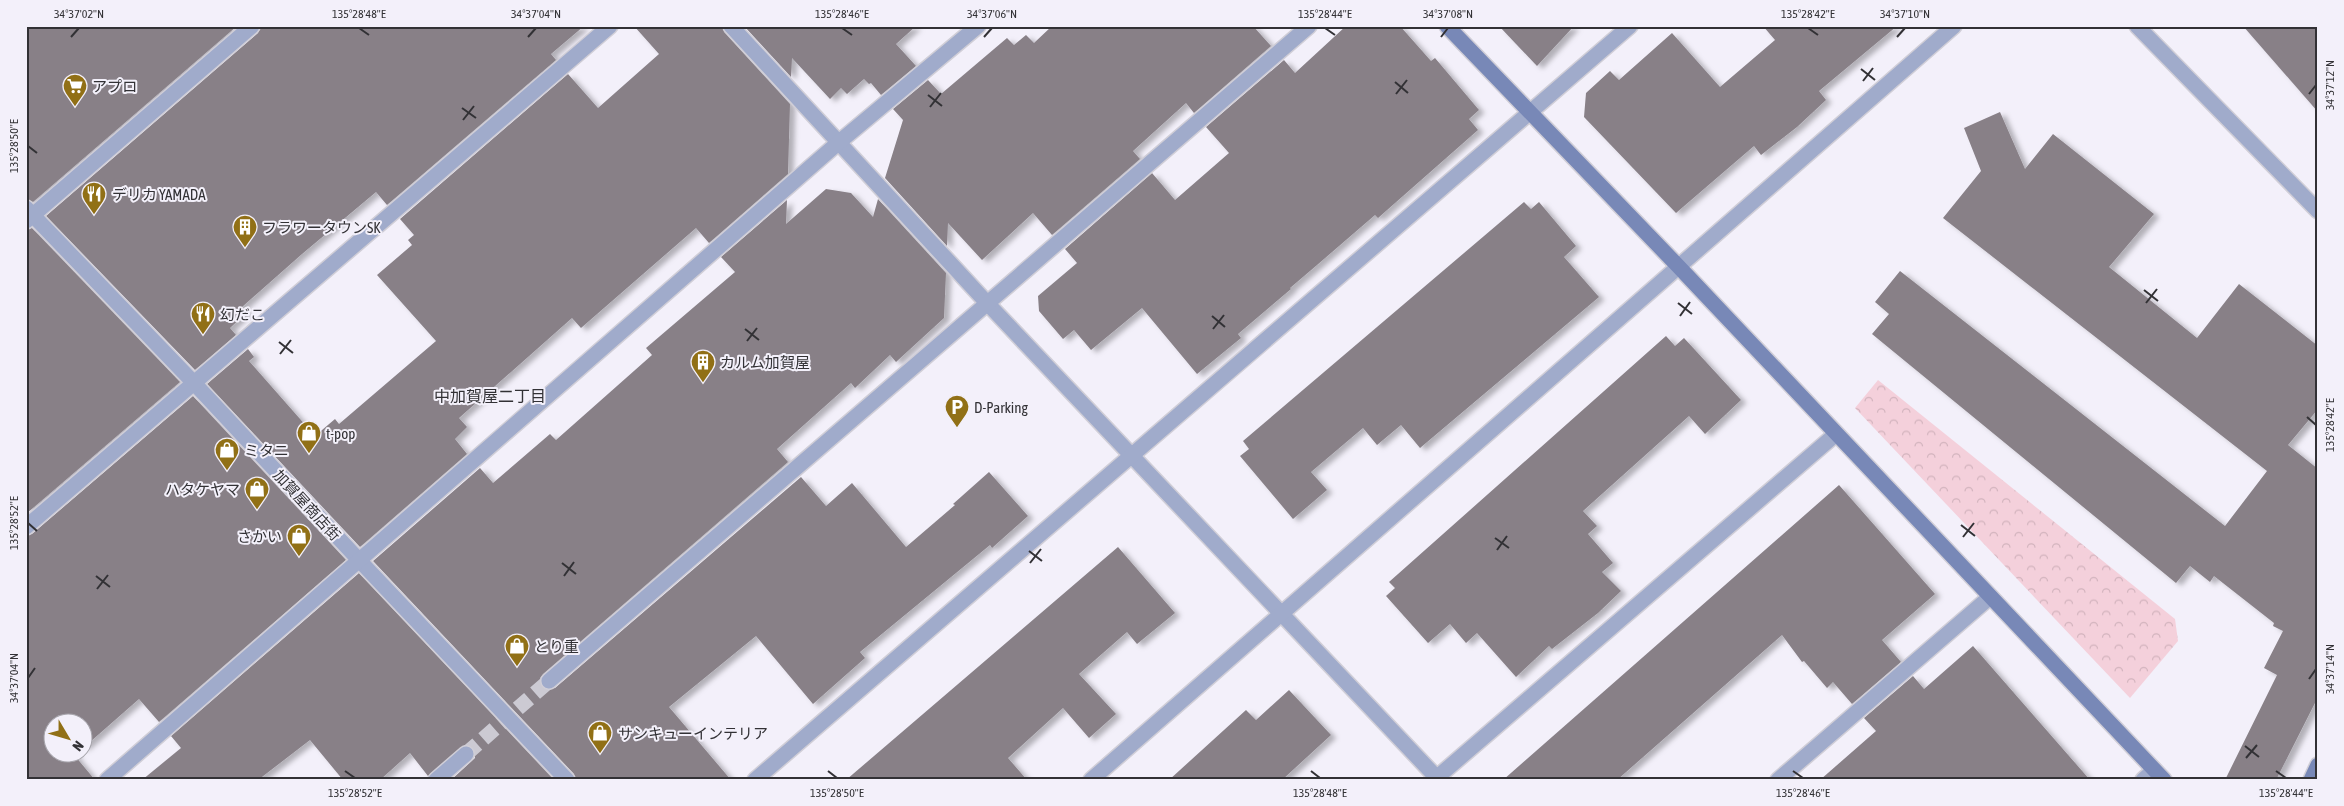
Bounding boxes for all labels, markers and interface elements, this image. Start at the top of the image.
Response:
text: 34°37'02"N [54,7,104,21]
text: 135°28'48"E [332,7,386,21]
text: 34°37'04"N [511,7,561,21]
text: 135°28'46"E [815,7,869,21]
text: 34°37'06"N [967,7,1017,21]
text: 135°28'44"E [1298,7,1352,21]
text: 34°37'08"N [1423,7,1473,21]
text: 135°28'42"E [1781,7,1835,21]
text: 34°37'10"N [1880,7,1930,21]
text: 34°37'12"N [2323,60,2337,110]
supermarket icon: アプロ [62,73,88,107]
place label: アプロ [92,78,137,95]
text: 135°28'50"E [7,119,21,173]
restaurant icon: デリカ YAMADA [81,181,107,215]
place label: デリカ YAMADA [112,186,206,203]
building icon: フラワータウンSK [232,214,258,248]
place label: フラワータウンSK [262,219,381,236]
restaurant icon: 幻だこ [190,301,216,335]
place label: 幻だこ [220,306,265,323]
building icon: カルム加賀屋 [690,349,716,383]
place label: カルム加賀屋 [720,354,810,371]
district label: 中加賀屋二丁目 [434,387,546,405]
parking icon: D-Parking [944,394,970,428]
text: 135°28'42"E [2323,398,2337,452]
place label: D-Parking [974,399,1028,416]
shop icon: t-pop [296,420,322,454]
place label: t-pop [326,425,355,442]
shop icon: ミタニ [214,437,240,471]
place label: ミタニ [244,442,289,459]
street label: 加賀屋商店街 [270,466,344,544]
shop icon: ハタケヤマ [244,476,270,510]
place label: ハタケヤマ [165,481,240,498]
text: 135°28'52"E [7,496,21,550]
shop icon: さかい [286,523,312,557]
place label: さかい [237,528,282,545]
shop icon: とり重 [504,633,530,667]
place label: とり重 [534,638,579,655]
text: 34°37'14"N [2323,644,2337,694]
text: 34°37'04"N [7,653,21,703]
north arrow [42,714,92,764]
shop icon: サンキューインテリア [587,720,613,754]
place label: サンキューインテリア [618,725,768,742]
text: N [69,738,87,754]
text: 135°28'52"E [328,786,382,800]
text: 135°28'50"E [810,786,864,800]
text: 135°28'48"E [1293,786,1347,800]
text: 135°28'46"E [1776,786,1830,800]
text: 135°28'44"E [2259,786,2313,800]

